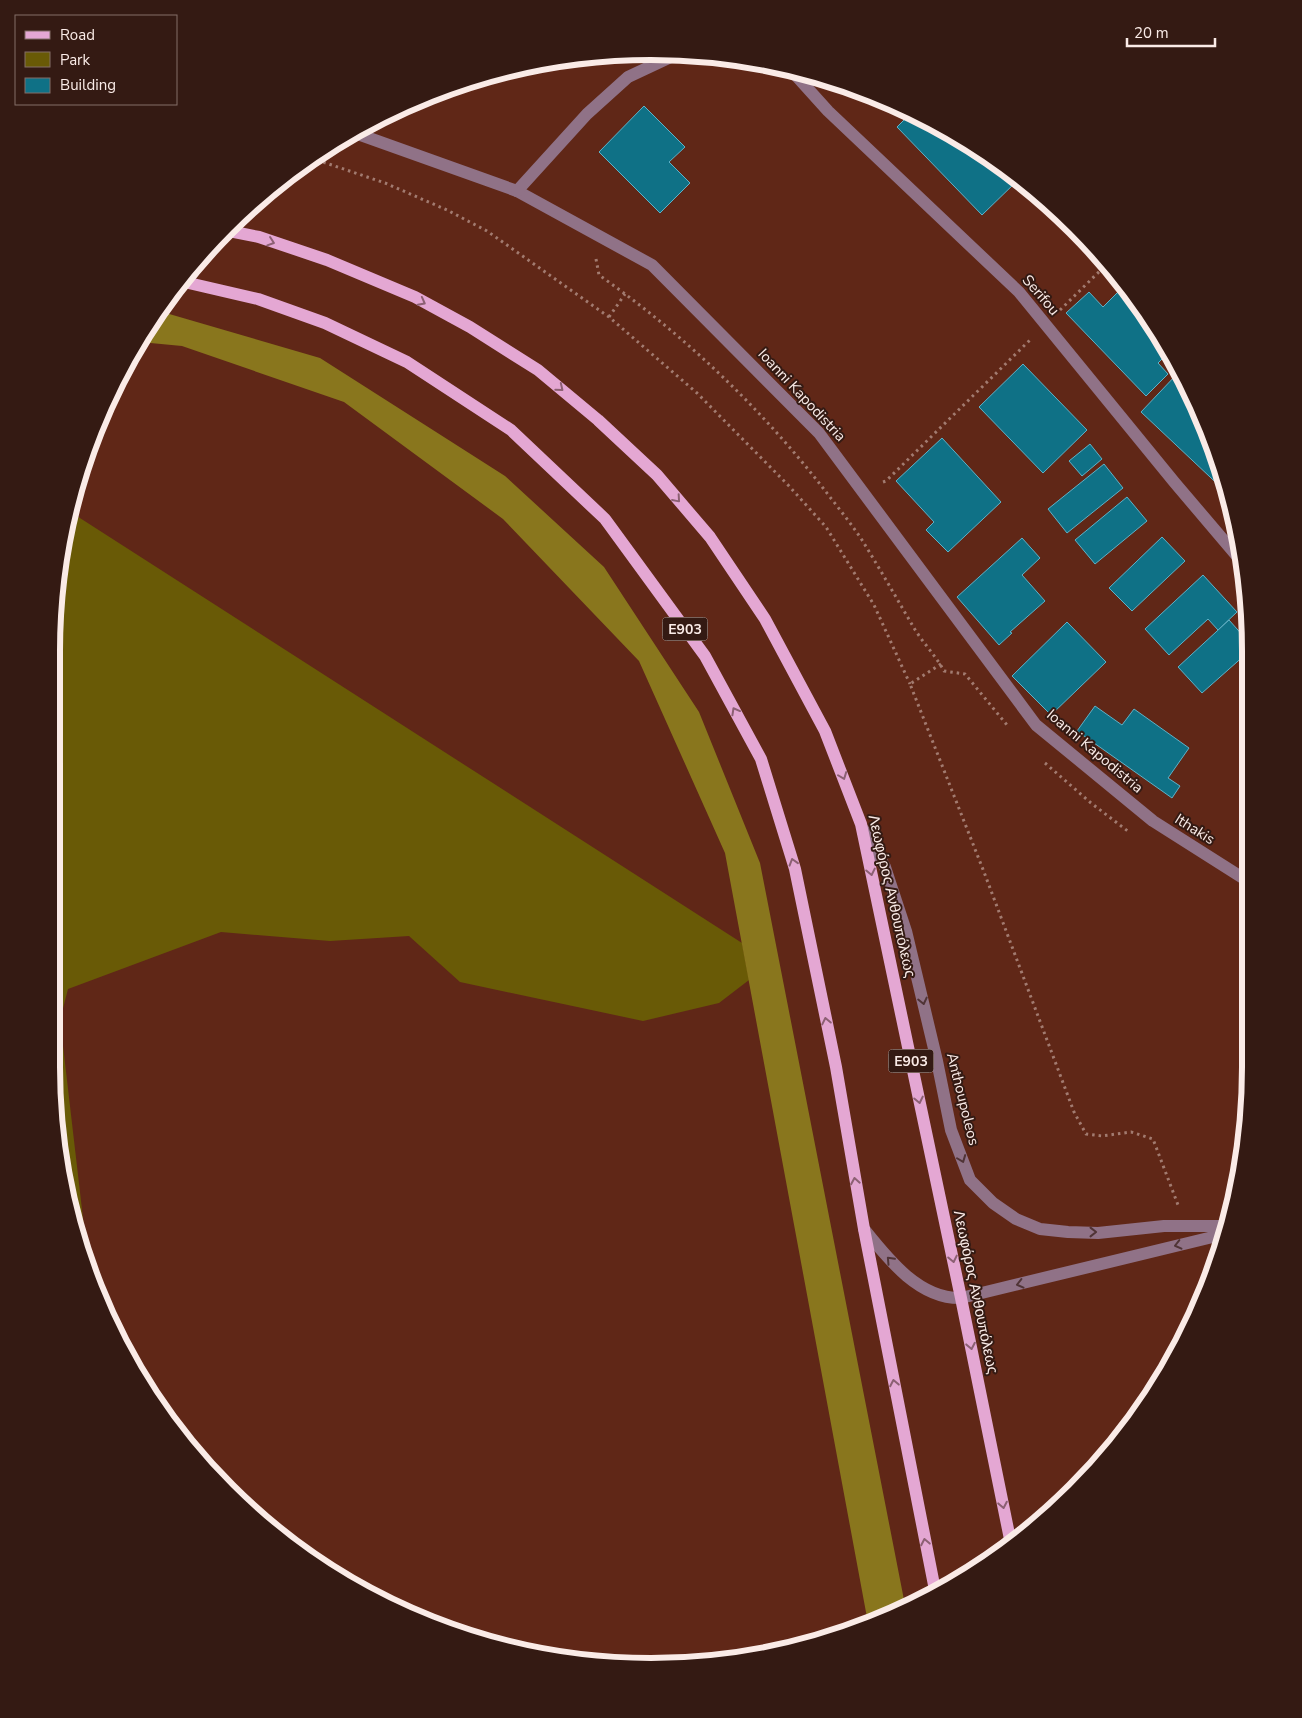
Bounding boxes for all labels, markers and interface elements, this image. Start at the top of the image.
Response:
legend [15,15,178,105]
scale bar [1127,15,1214,47]
text: 20 m [1134,23,1169,43]
text: Road [60,25,95,45]
text: Park [60,50,90,70]
text: Building [60,75,116,95]
one-way arrow [267,236,275,246]
street label: Serifou [1018,270,1064,320]
one-way arrow [417,295,426,305]
street label: Ioanni Kapodistria [754,344,850,446]
one-way arrow [554,382,563,391]
one-way arrow [672,494,681,503]
road number: E903 [662,618,708,640]
street label: Ioanni Kapodistria [1042,705,1148,797]
one-way arrow [731,708,741,717]
one-way arrow [837,771,847,780]
street label: Ithakis [1171,809,1219,849]
street label: Λεωφόρος Ανθουπόλεως [864,813,920,979]
one-way arrow [788,859,798,867]
one-way arrow [865,868,876,877]
one-way arrow [917,997,928,1006]
one-way arrow [822,1017,832,1026]
road number: E903 [888,1050,934,1072]
street label: Anthoupoleos [942,1051,984,1147]
one-way arrow [913,1095,924,1104]
one-way arrow [956,1154,966,1163]
one-way arrow [851,1177,861,1186]
street label: Λεωφόρος Ανθουπόλεως [949,1208,1003,1376]
one-way arrow [1090,1227,1098,1237]
one-way arrow [1173,1239,1182,1250]
one-way arrow [947,1254,958,1263]
one-way arrow [887,1257,896,1266]
one-way arrow [1015,1278,1024,1289]
one-way arrow [965,1342,976,1350]
one-way arrow [889,1378,900,1387]
one-way arrow [997,1501,1008,1510]
one-way arrow [921,1538,931,1547]

